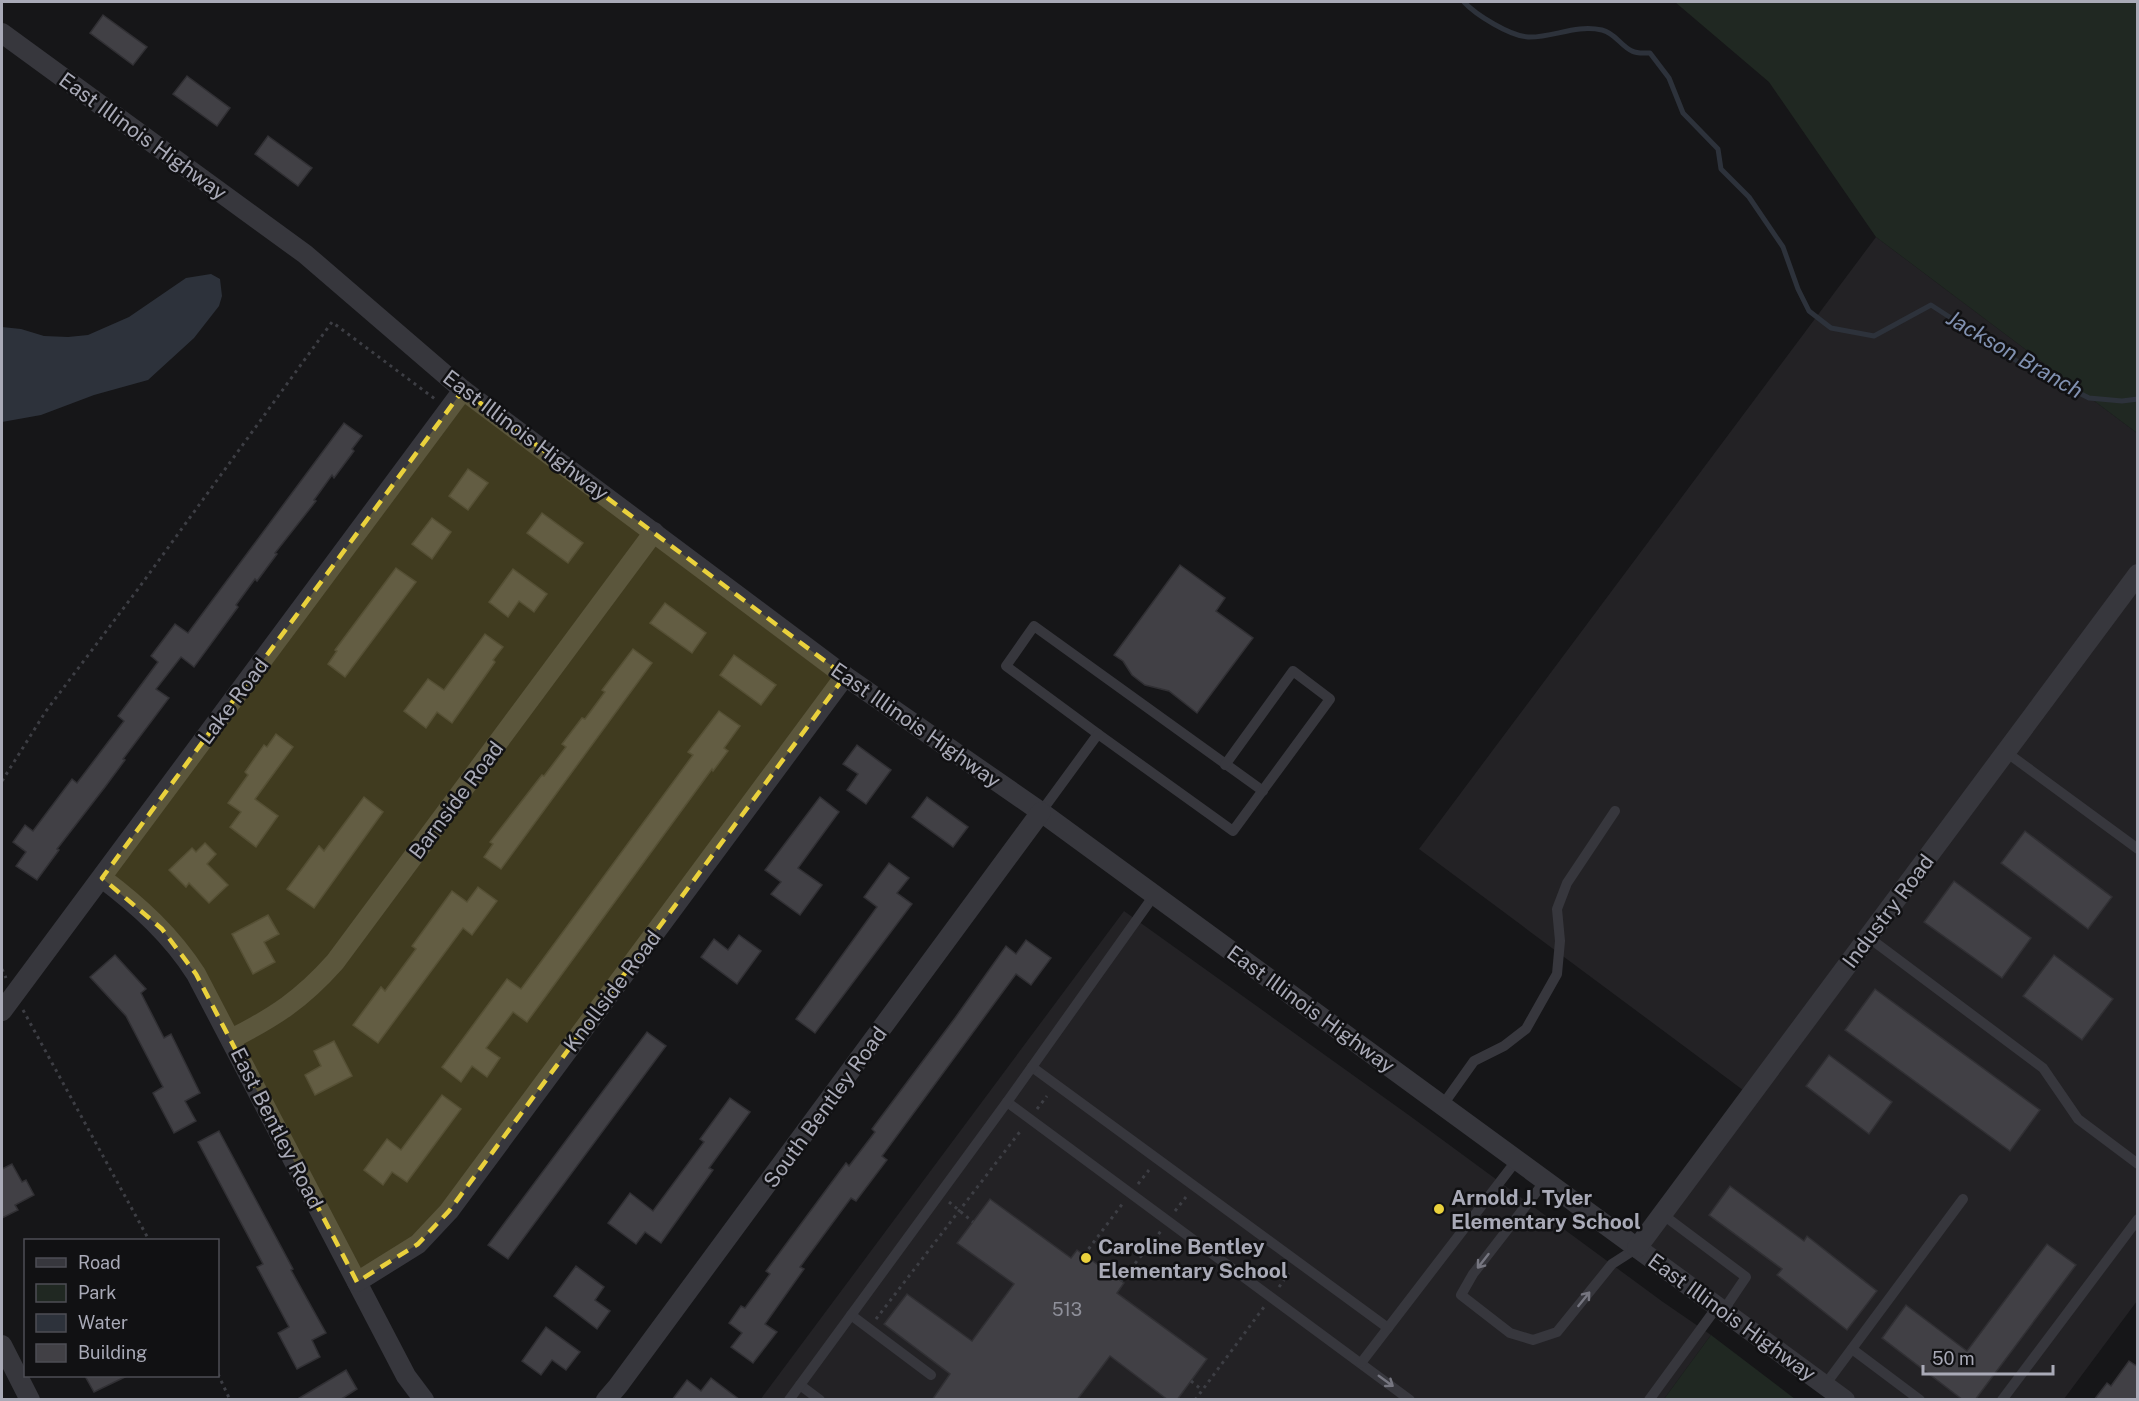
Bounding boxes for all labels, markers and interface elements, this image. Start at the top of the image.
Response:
street label: East Illinois Highway [54,67,232,205]
water label: Jackson Branch [1942,304,2088,404]
street label: East Illinois Highway [438,364,614,506]
street label: Lake Road [193,653,273,749]
street label: East Illinois Highway [826,657,1006,793]
street label: Barnside Road [404,736,508,864]
street label: Industry Road [1837,849,1939,973]
street label: Knollside Road [558,925,666,1057]
street label: East Illinois Highway [1222,940,1400,1078]
street label: South Bentley Road [758,1022,892,1192]
street label: East Bentley Road [226,1043,328,1213]
place label: Arnold J. Tyler Elementary School [1451,1185,1641,1234]
marker: Arnold J. Tyler Elementary School [1432,1202,1446,1216]
place label: Caroline Bentley Elementary School [1098,1234,1288,1283]
legend [24,1239,219,1377]
street label: East Illinois Highway [1643,1248,1821,1386]
marker: Caroline Bentley Elementary School [1079,1251,1093,1265]
text: Road [78,1252,121,1273]
one-way arrow [1477,1252,1490,1268]
text: Park [78,1282,116,1303]
one-way arrow [1577,1292,1591,1307]
house number: 513 [1052,1299,1082,1320]
text: Water [78,1312,128,1333]
scale bar [1923,1338,2054,1376]
text: Building [78,1342,147,1363]
text: 50 m [1932,1348,1975,1369]
one-way arrow [1378,1375,1394,1388]

